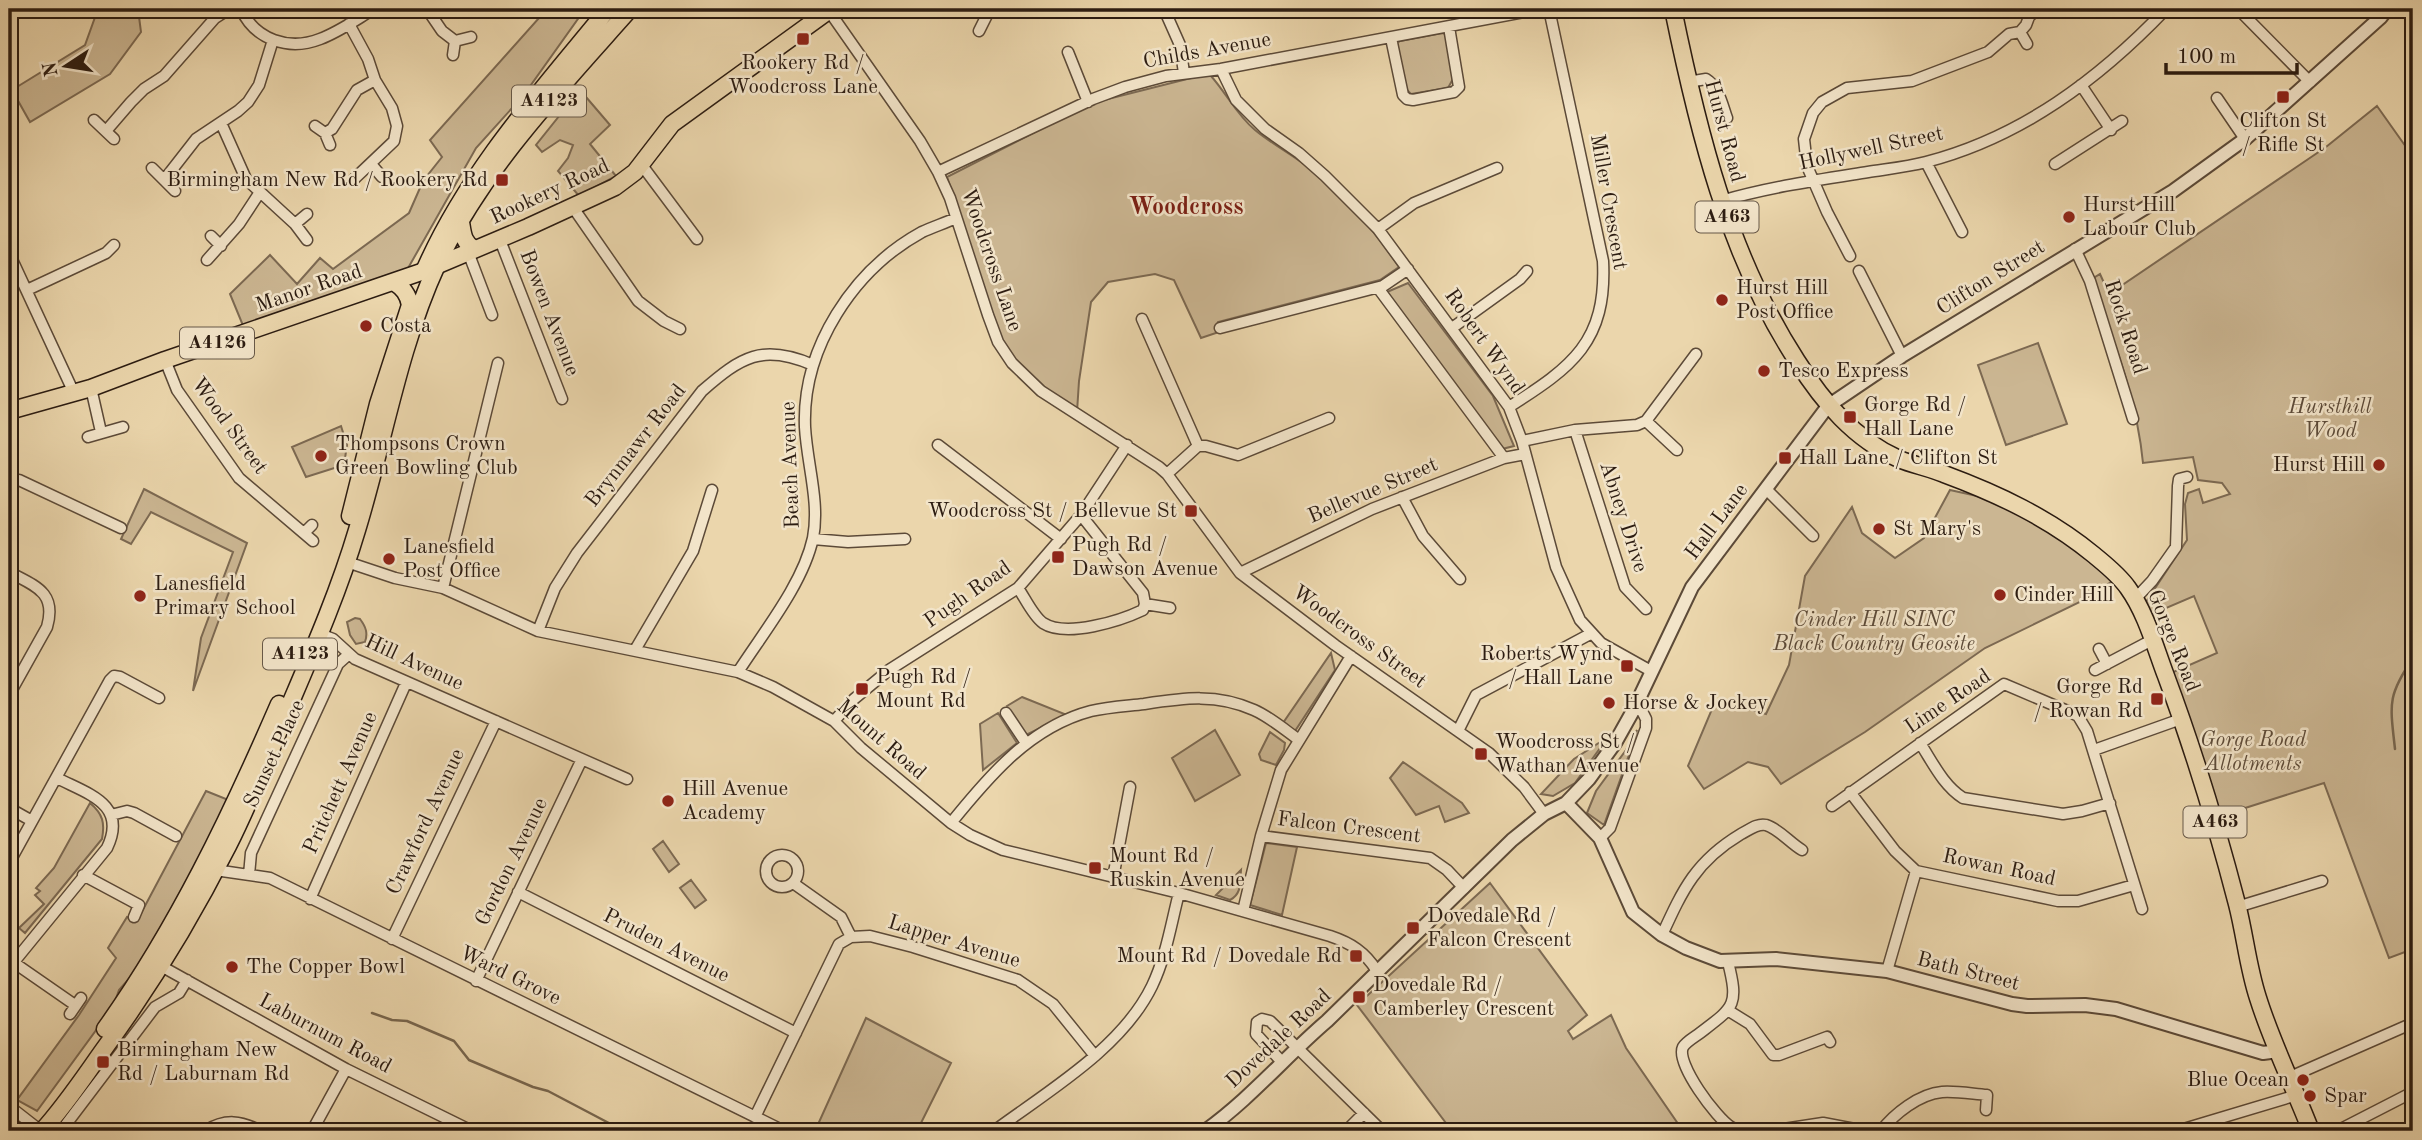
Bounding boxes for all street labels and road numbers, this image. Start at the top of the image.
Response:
street label: Childs Avenue [1141,29,1273,73]
street label: Hurst Road [1700,77,1748,185]
road number: A4123 [512,86,586,116]
street label: Hollywell Street [1797,123,1945,175]
street label: Miller Crescent [1586,132,1630,272]
street label: Rookery Road [487,155,613,229]
street label: Woodcross Lane [957,186,1025,334]
road number: A463 [1696,202,1758,232]
street label: Clifton Street [1933,237,2049,319]
street label: Bowen Avenue [515,247,583,379]
street label: Manor Road [253,261,365,317]
street label: Rock Road [2100,277,2150,377]
street label: Robert Wynd [1440,285,1528,399]
road number: A4126 [180,328,254,358]
street label: Wood Street [187,374,271,478]
street label: Brynmawr Road [582,381,690,511]
street label: Beach Avenue [778,401,804,529]
street label: Bellevue Street [1305,454,1441,528]
street label: Abney Drive [1595,459,1651,575]
street label: Hall Lane [1682,480,1752,564]
street label: Pugh Road [921,557,1015,633]
street label: Woodcross Street [1288,581,1430,693]
street label: Gorge Road [2143,587,2203,695]
street label: Hill Avenue [361,631,467,695]
road number: A4123 [263,638,337,670]
street label: Lime Road [1901,666,1995,738]
street label: Mount Road [832,696,930,784]
street label: Sunset Place [241,697,309,811]
street label: Pritchett Avenue [300,709,382,857]
street label: Crawford Avenue [383,746,469,898]
street label: Gordon Avenue [472,795,552,929]
road number: A463 [2184,806,2246,838]
street label: Falcon Crescent [1276,809,1422,847]
street label: Rowan Road [1941,846,2058,890]
street label: Pruden Avenue [599,905,733,987]
street label: Lapper Avenue [885,912,1023,972]
street label: Ward Grove [456,943,564,1009]
street label: Bath Street [1914,949,2022,995]
street label: Dovedale Road [1222,985,1336,1093]
street label: Laburnum Road [255,990,395,1078]

